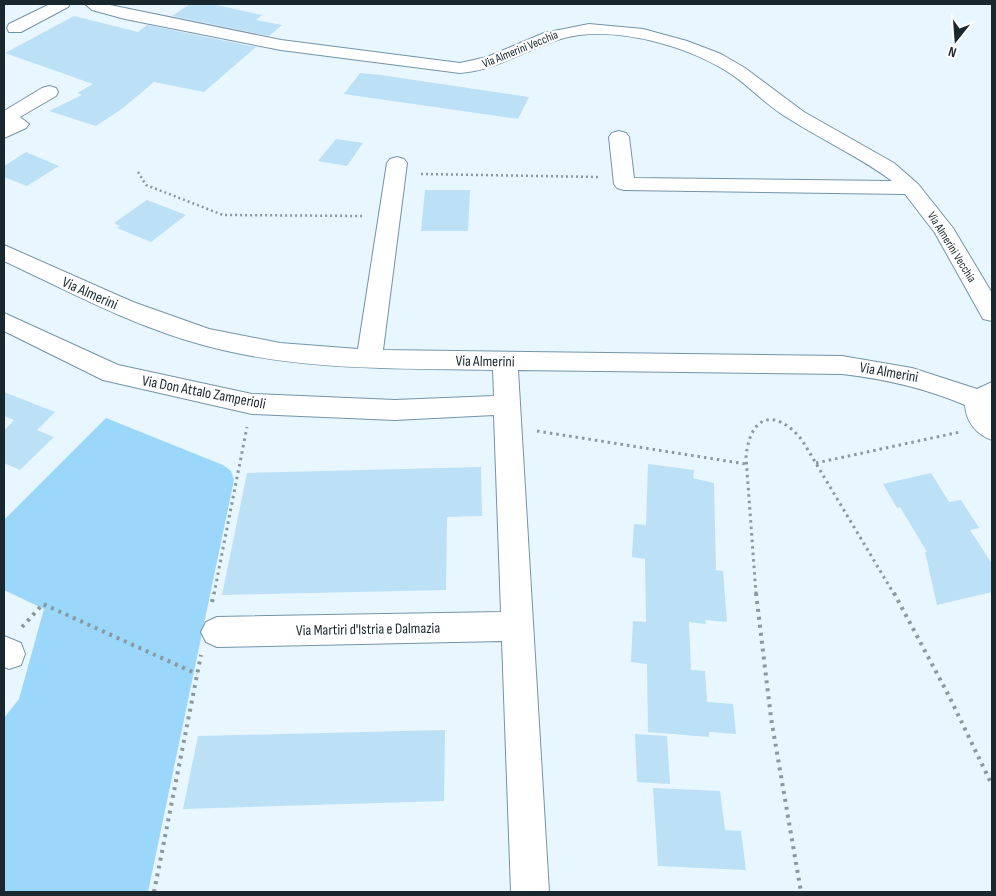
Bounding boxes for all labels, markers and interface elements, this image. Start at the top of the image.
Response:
north arrow [931,15,981,65]
street label: Via Almerini Vecchia [480,27,561,72]
text: N [946,43,958,61]
street label: Via Almerini Vecchia [924,209,979,286]
street label: Via Almerini [59,273,121,314]
street label: Via Almerini [455,351,515,372]
street label: Via Almerini [858,358,920,387]
street label: Via Don Attalo Zamperioli [140,371,268,414]
street label: Via Martiri d'Istria e Dalmazia [296,619,440,640]

